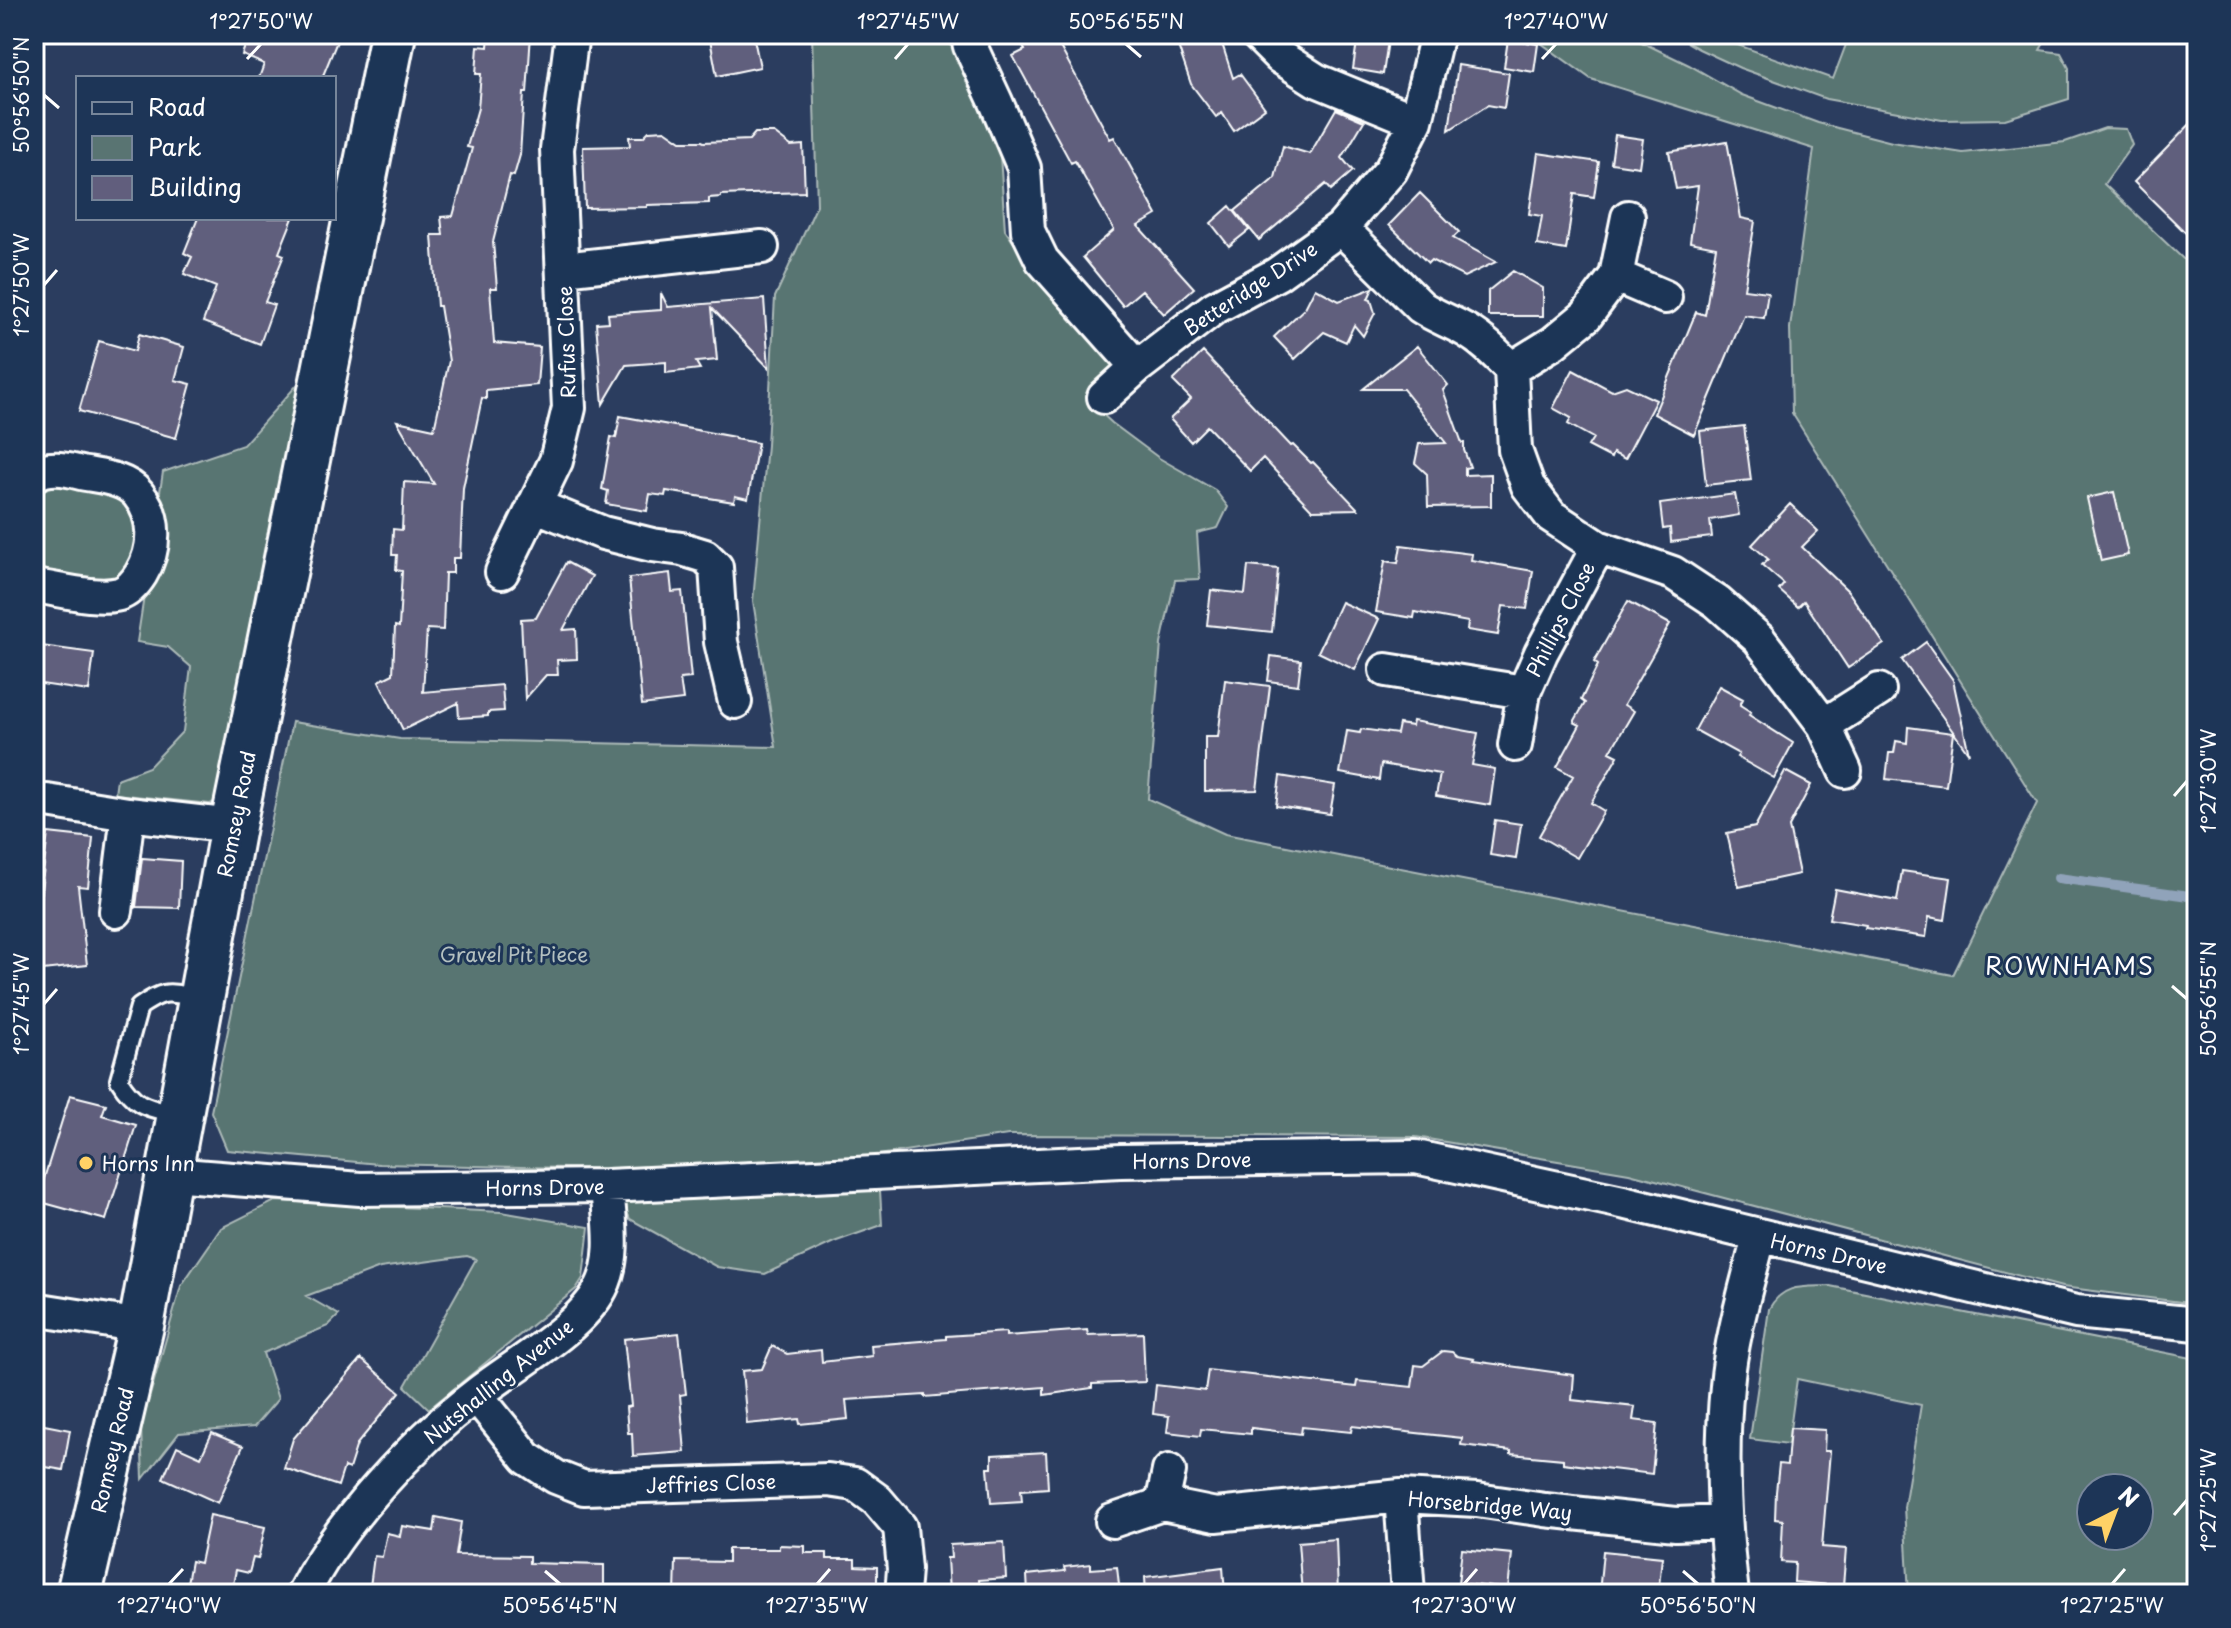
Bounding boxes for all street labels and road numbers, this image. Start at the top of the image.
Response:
street label: Betteridge Drive [1177,233,1323,343]
street label: Rufus Close [549,285,583,399]
street label: Phillips Close [1518,556,1602,682]
street label: Romsey Road [209,748,263,880]
street label: Horns Drove [1132,1144,1252,1176]
street label: Horns Drove [485,1171,605,1203]
street label: Horns Drove [1768,1225,1890,1281]
street label: Nutshalling Avenue [417,1311,579,1451]
street label: Romsey Road [83,1384,141,1516]
street label: Jeffries Close [645,1466,777,1500]
street label: Horsebridge Way [1407,1483,1573,1527]

